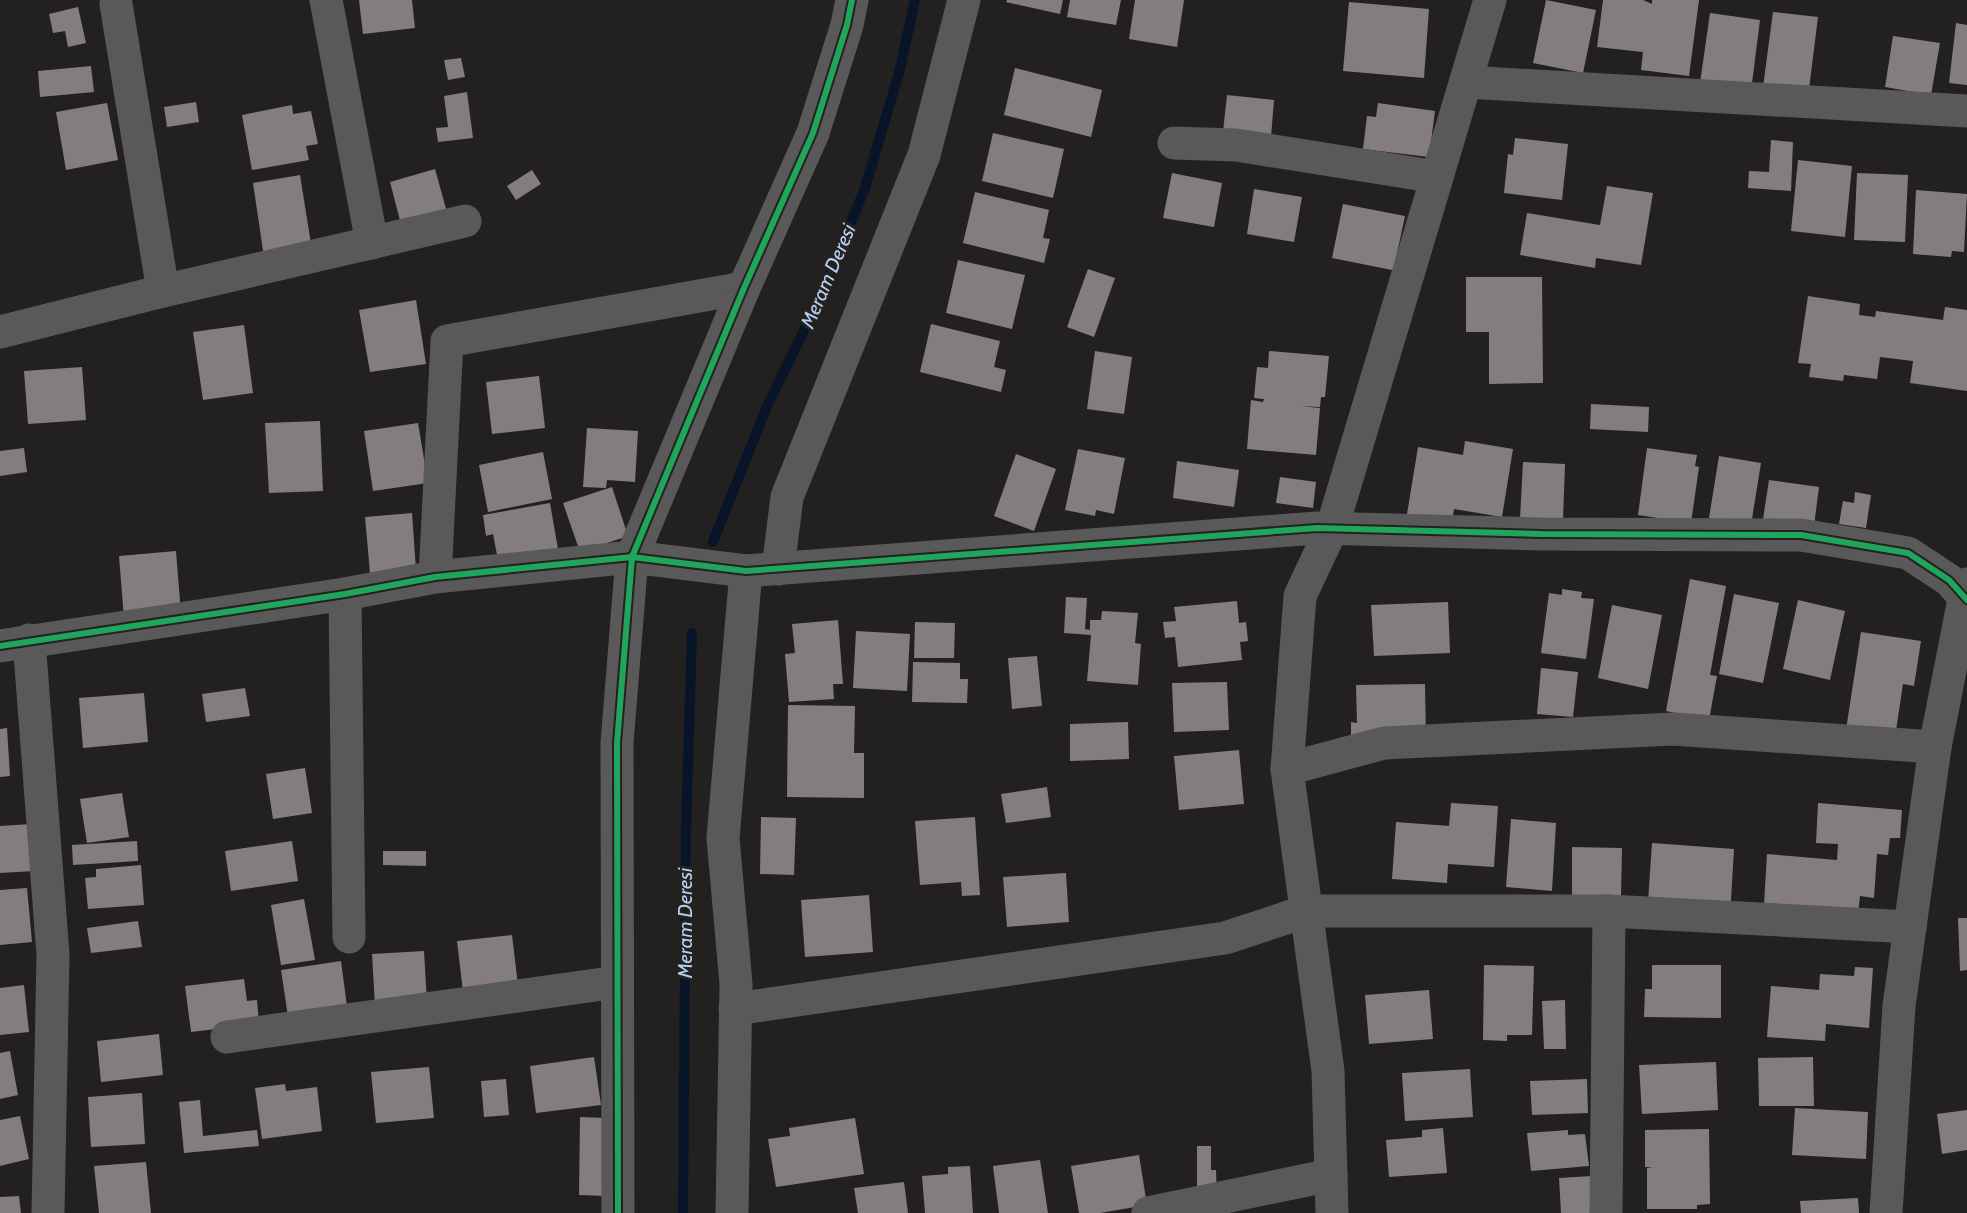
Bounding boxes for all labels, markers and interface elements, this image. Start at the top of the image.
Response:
water label: Meram Deresi [795,220,861,333]
water label: Meram Deresi [673,867,697,979]

